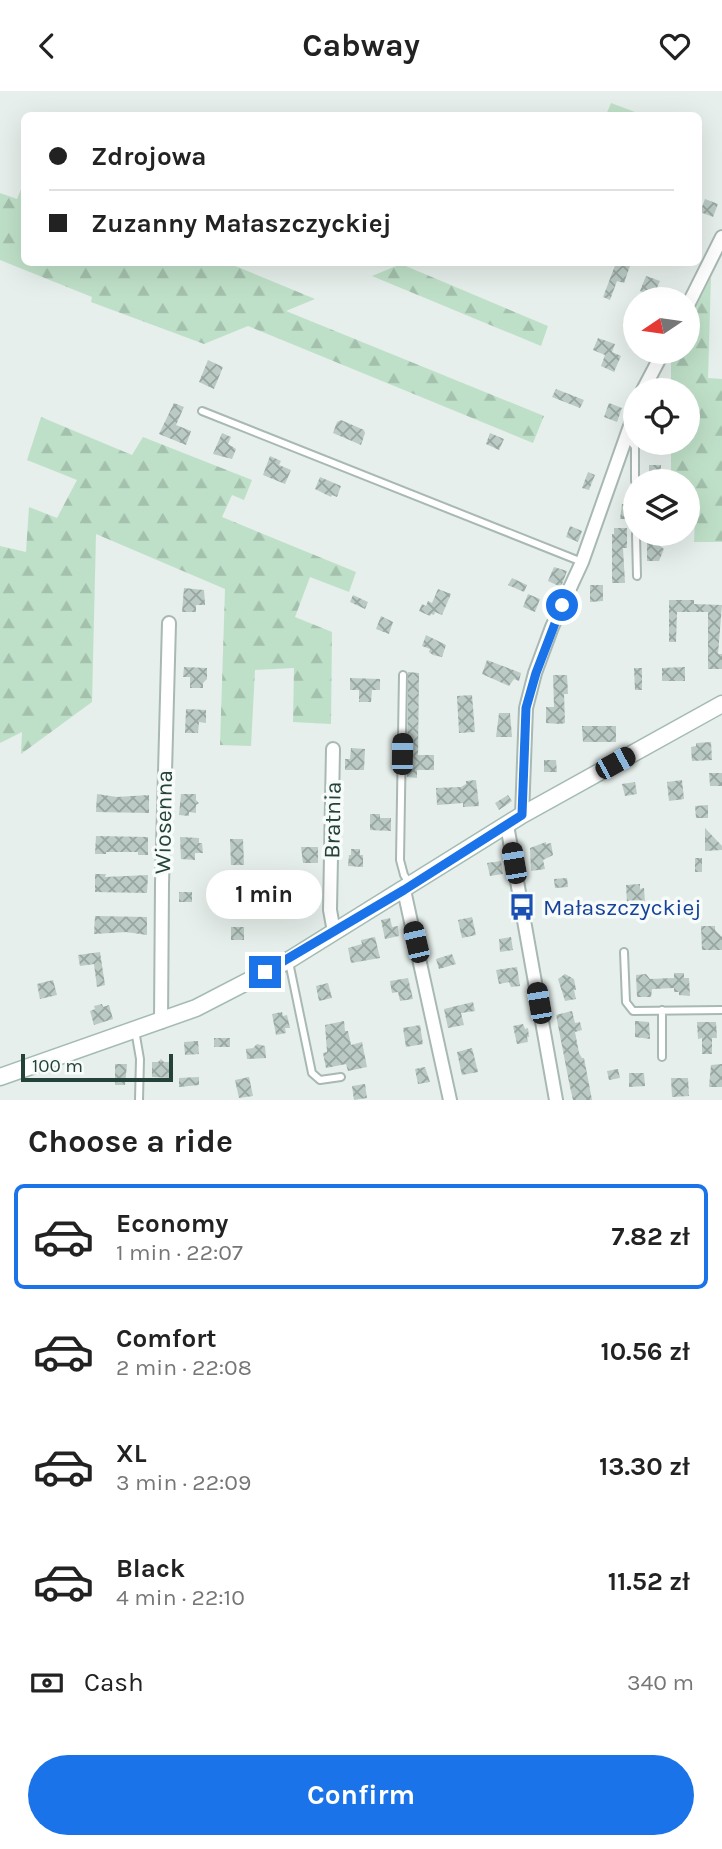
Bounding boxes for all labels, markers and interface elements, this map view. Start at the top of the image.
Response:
icon: back [28,27,66,65]
text: Cabway [302,27,420,64]
icon: heart [656,27,694,65]
text: Zdrojowa [91,141,207,172]
text: Zuzanny Małaszczyckiej [91,208,391,239]
north arrow [623,287,700,364]
map controls [623,287,700,546]
button: locate [623,378,700,455]
button: layers [623,469,700,546]
route start [546,589,578,621]
car [392,733,413,775]
car [592,744,639,782]
street label: Wiosenna [149,770,178,874]
street label: Bratnia [318,781,347,859]
car [501,840,528,886]
callout: 1 min [207,871,323,919]
text: 1 min [235,881,293,908]
bus stop icon: Małaszczyckiej [507,892,537,922]
place label: Małaszczyckiej [543,894,701,921]
car [402,919,431,965]
route end [249,956,281,988]
car [526,980,553,1026]
scale bar [21,1051,173,1083]
text: 100 m [32,1055,83,1077]
text: Choose a ride [28,1123,233,1160]
icon: car [32,1205,95,1268]
text: Economy [116,1208,228,1239]
text: 7.82 zł [612,1221,690,1252]
text: 1 min · 22:07 [116,1239,243,1266]
icon: car [32,1320,95,1383]
text: Comfort [116,1323,217,1354]
text: 10.56 zł [600,1336,690,1367]
text: 2 min · 22:08 [116,1354,252,1381]
icon: car [32,1435,95,1498]
text: XL [116,1438,147,1469]
text: 13.30 zł [599,1451,690,1482]
text: 3 min · 22:09 [116,1469,251,1496]
icon: car [32,1550,95,1613]
text: Black [116,1553,185,1584]
text: 11.52 zł [608,1566,690,1597]
text: 4 min · 22:10 [116,1584,245,1611]
icon: cash [28,1664,66,1702]
text: Cash [84,1667,144,1698]
text: 340 m [627,1669,694,1696]
button: Confirm [28,1755,694,1835]

